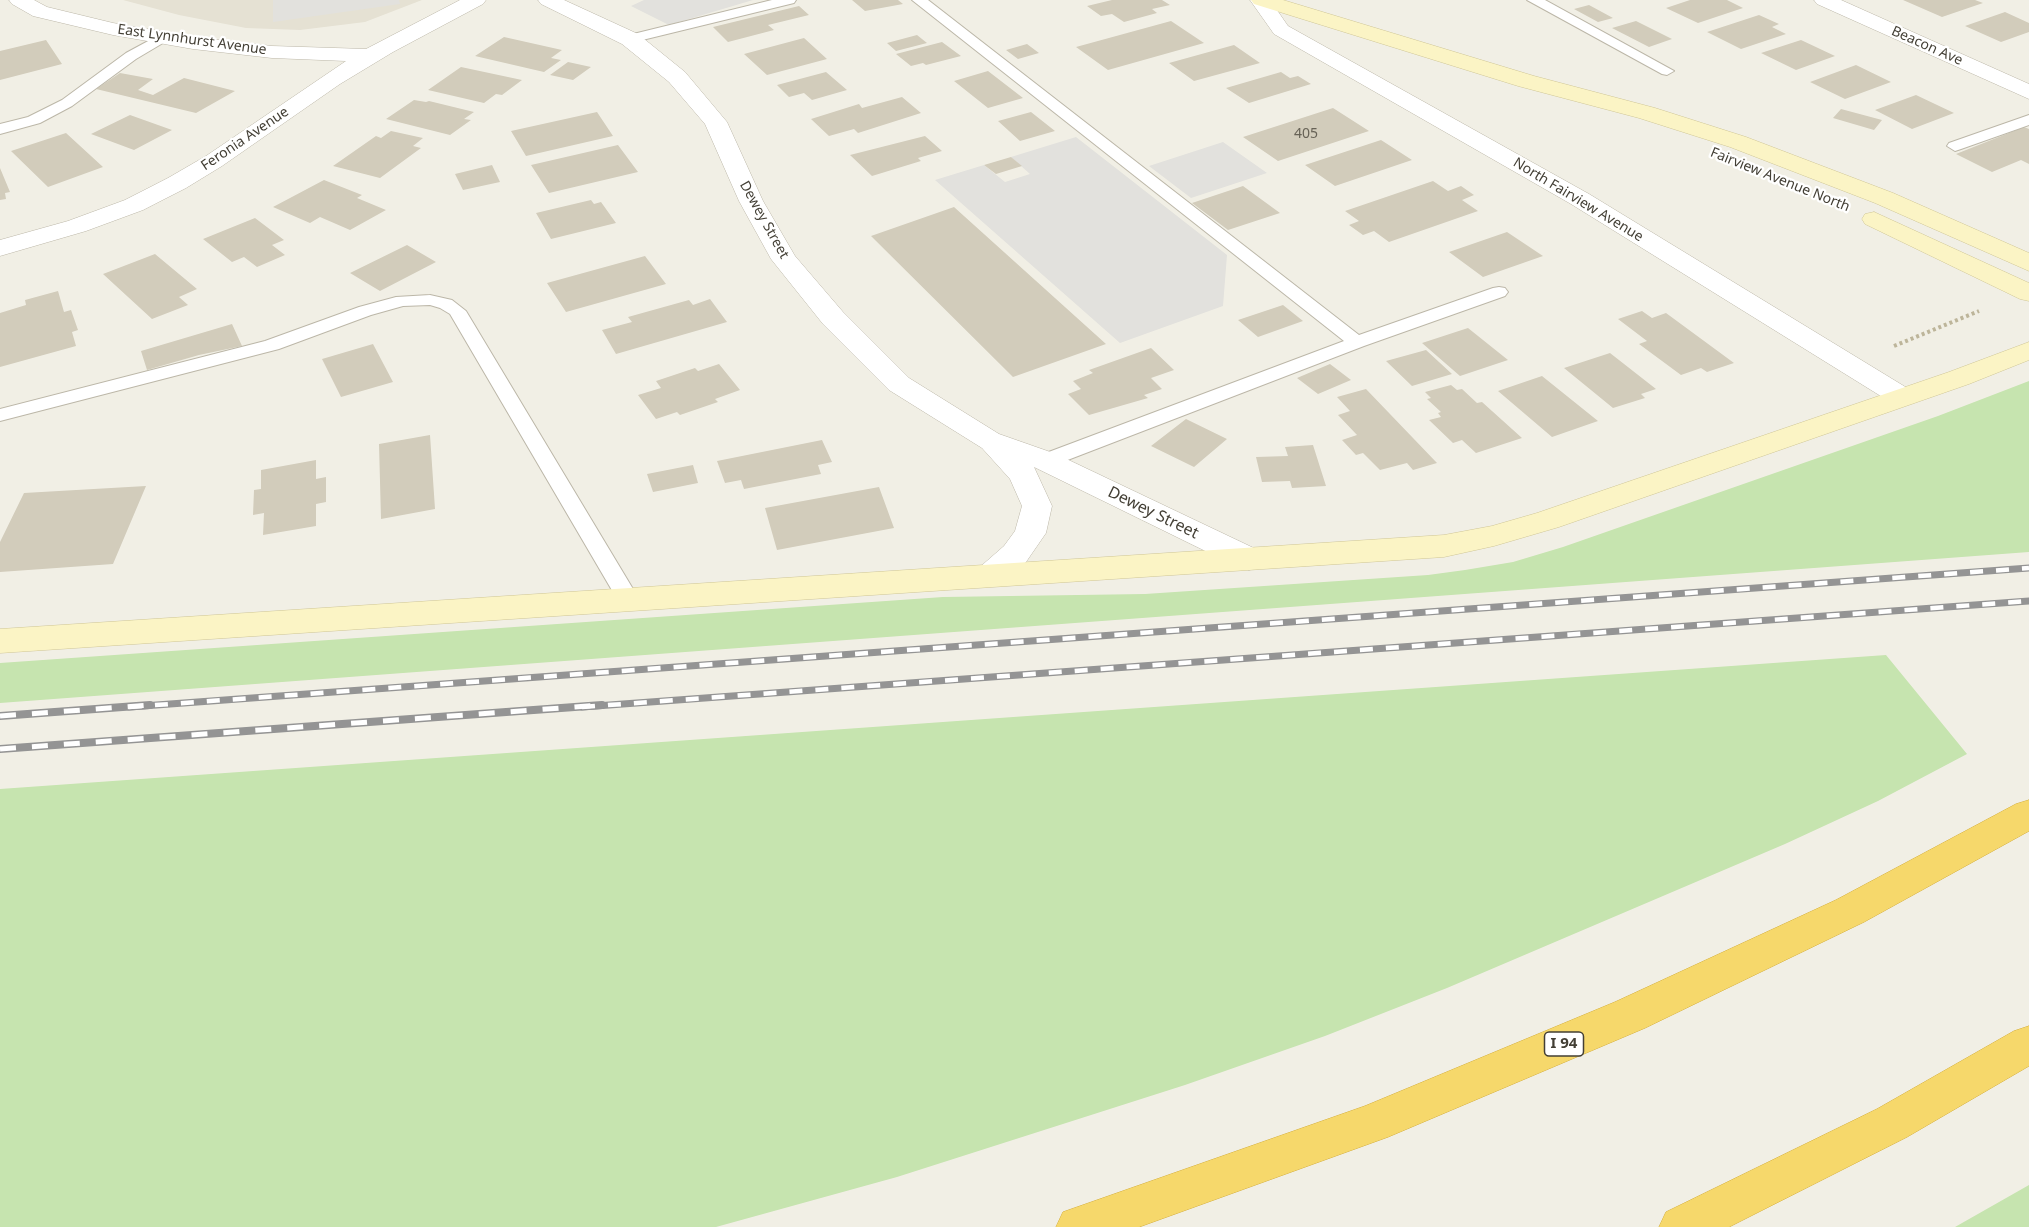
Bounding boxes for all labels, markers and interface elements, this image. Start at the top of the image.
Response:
street label: East Lynnhurst Avenue [116,21,268,59]
street label: Beacon Ave [1889,23,1965,69]
street label: Feronia Avenue [198,104,292,174]
house number: 405 [1294,126,1318,142]
street label: Fairview Avenue North [1708,144,1852,216]
street label: North Fairview Avenue [1510,154,1646,246]
street label: Dewey Street [736,178,792,262]
street label: Dewey Street [1104,483,1202,543]
road number: I 94 [1544,1032,1584,1056]

